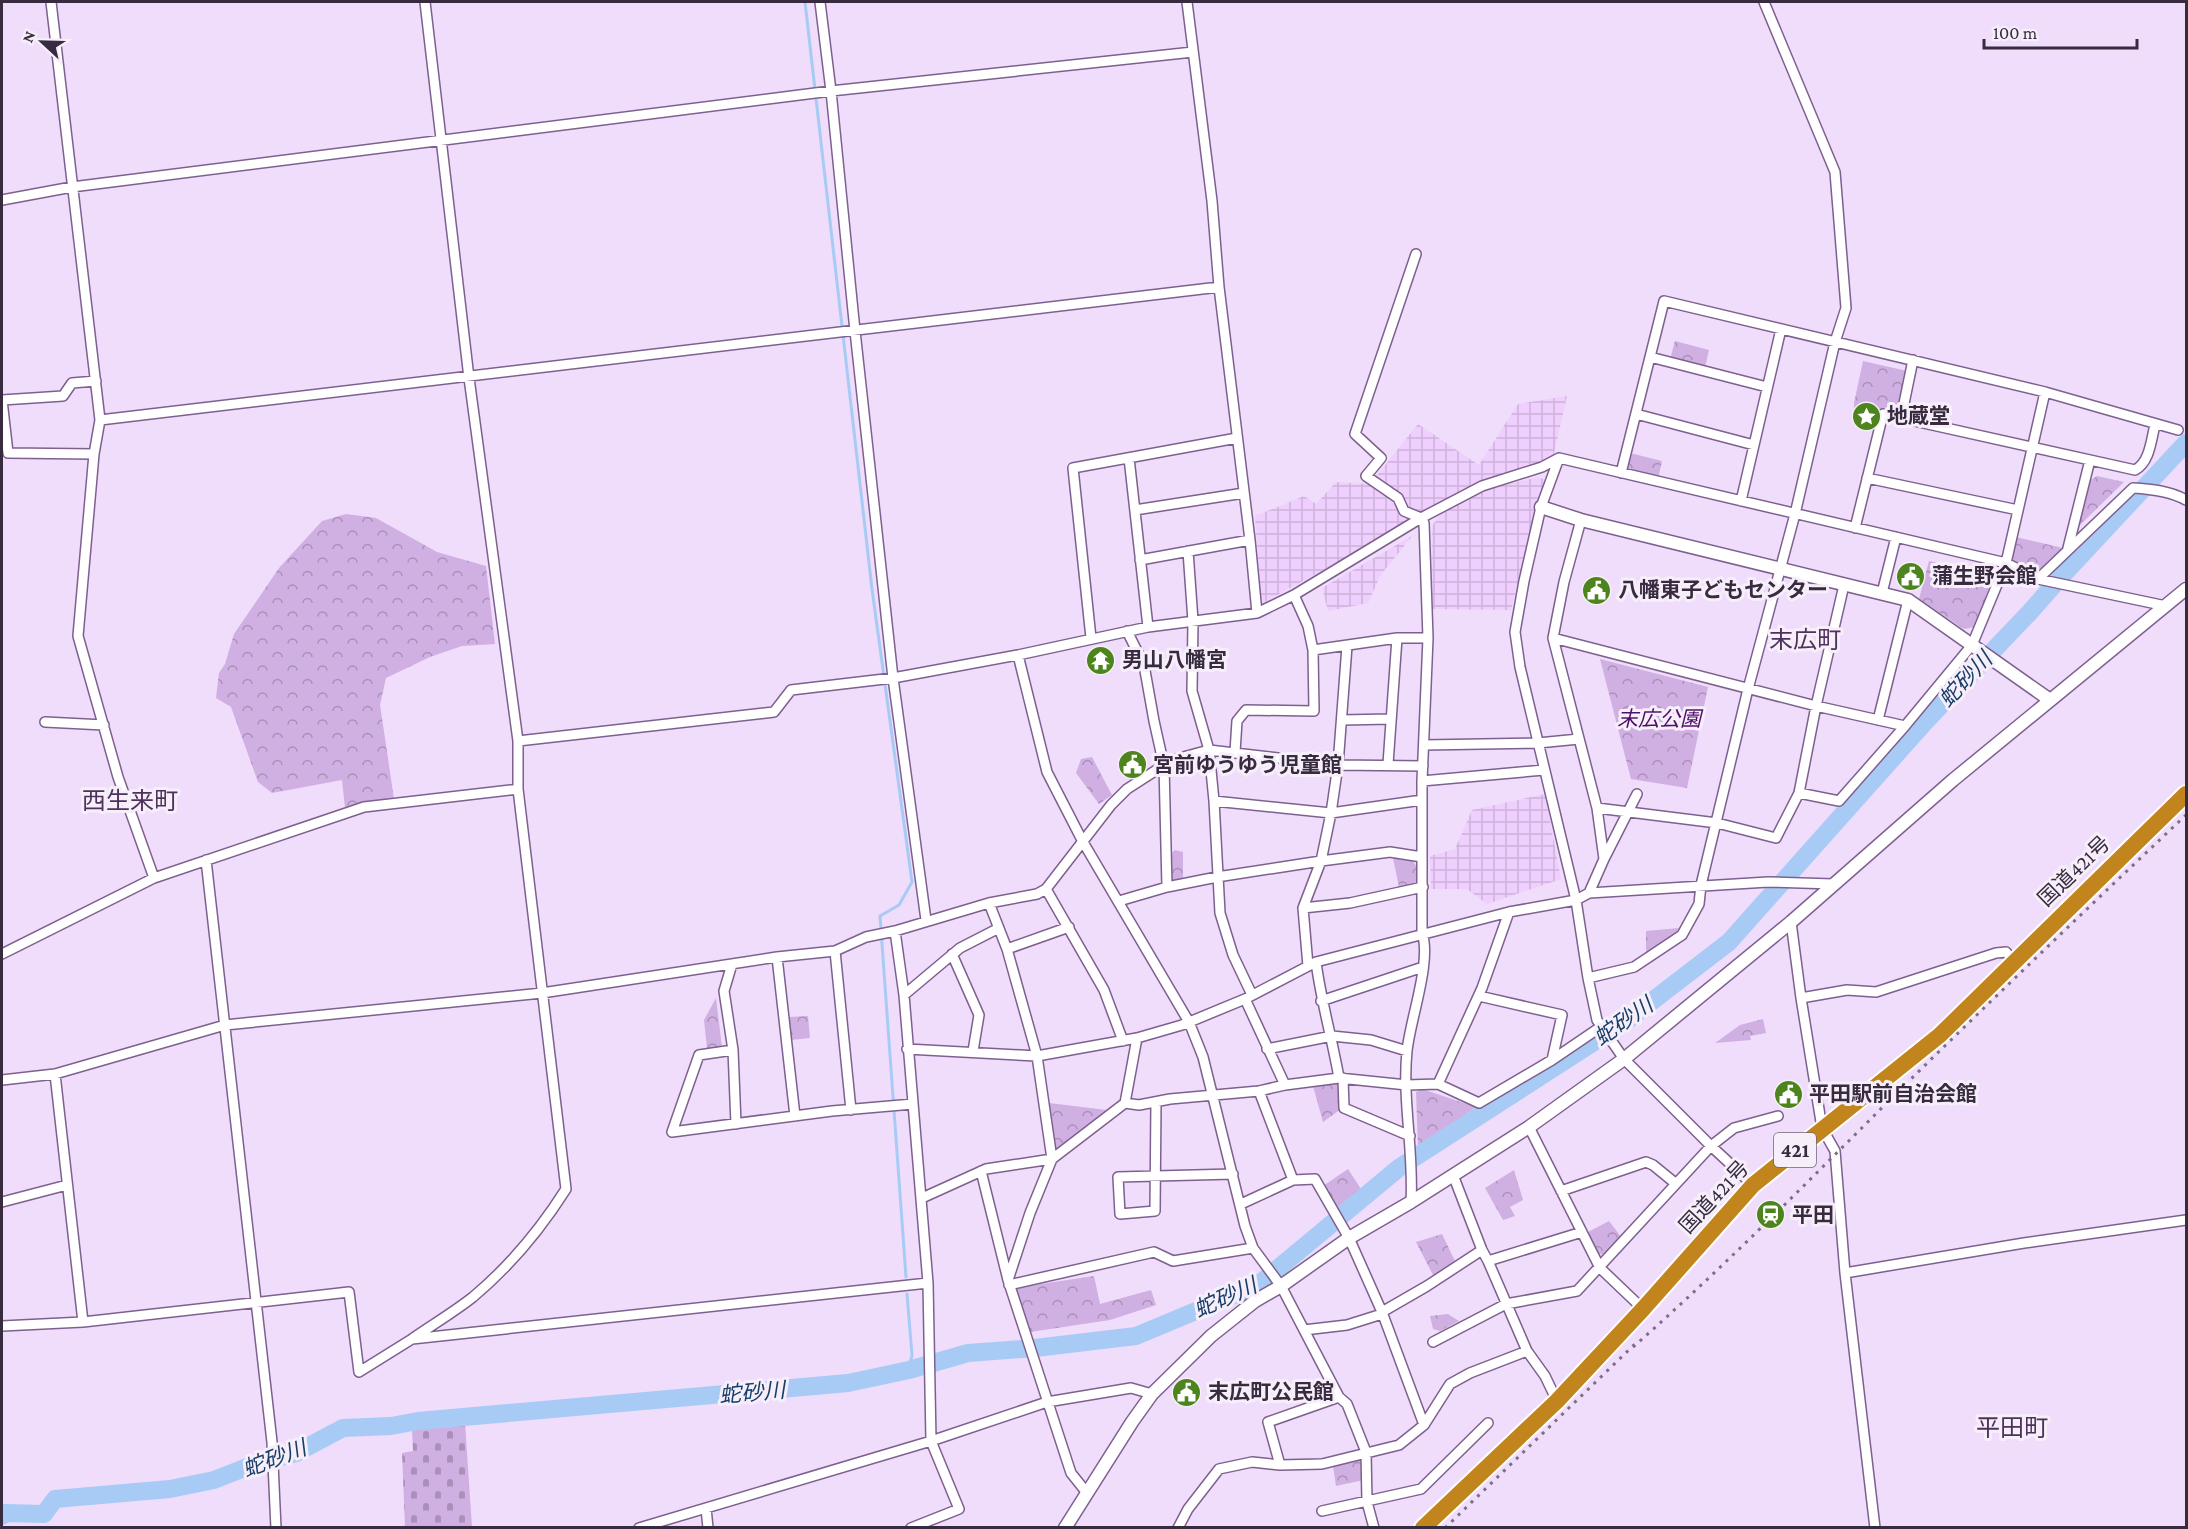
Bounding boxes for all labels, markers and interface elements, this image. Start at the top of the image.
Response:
north arrow [12,12,72,72]
scale bar [1984,12,2137,50]
text: 100 m [1993,23,2038,43]
text: N [19,28,39,45]
place icon: 地蔵堂 [1850,400,1882,432]
place label: 地蔵堂 [1887,404,1950,428]
public building icon: 蒲生野会館 [1895,560,1927,592]
place label: 蒲生野会館 [1932,564,2037,588]
public building icon: 八幡東子どもセンター [1581,574,1613,606]
place label: 八幡東子どもセンター [1618,578,1828,602]
district label: 末広町 [1769,626,1841,653]
temple icon: 男山八幡宮 [1085,644,1117,676]
water label: 蛇砂川 [1934,645,1998,712]
place label: 男山八幡宮 [1122,648,1227,672]
park label: 末広公園 [1617,707,1704,731]
public building icon: 宮前ゆうゆう児童館 [1116,749,1148,781]
place label: 宮前ゆうゆう児童館 [1153,753,1342,777]
district label: 西生来町 [82,787,178,814]
street label: 国道421号 [2033,831,2115,911]
water label: 蛇砂川 [1589,991,1659,1051]
public building icon: 平田駅前自治会館 [1772,1078,1804,1110]
place label: 平田駅前自治会館 [1809,1082,1977,1106]
road number: 421 [1774,1133,1816,1167]
street label: 国道421号 [1674,1156,1754,1238]
station icon: 平田 [1755,1199,1787,1231]
place label: 平田 [1792,1203,1834,1227]
water label: 蛇砂川 [1190,1272,1262,1322]
public building icon: 末広町公民館 [1171,1376,1203,1408]
water label: 蛇砂川 [718,1377,788,1408]
place label: 末広町公民館 [1208,1380,1334,1404]
district label: 平田町 [1976,1414,2048,1441]
water label: 蛇砂川 [239,1434,311,1482]

